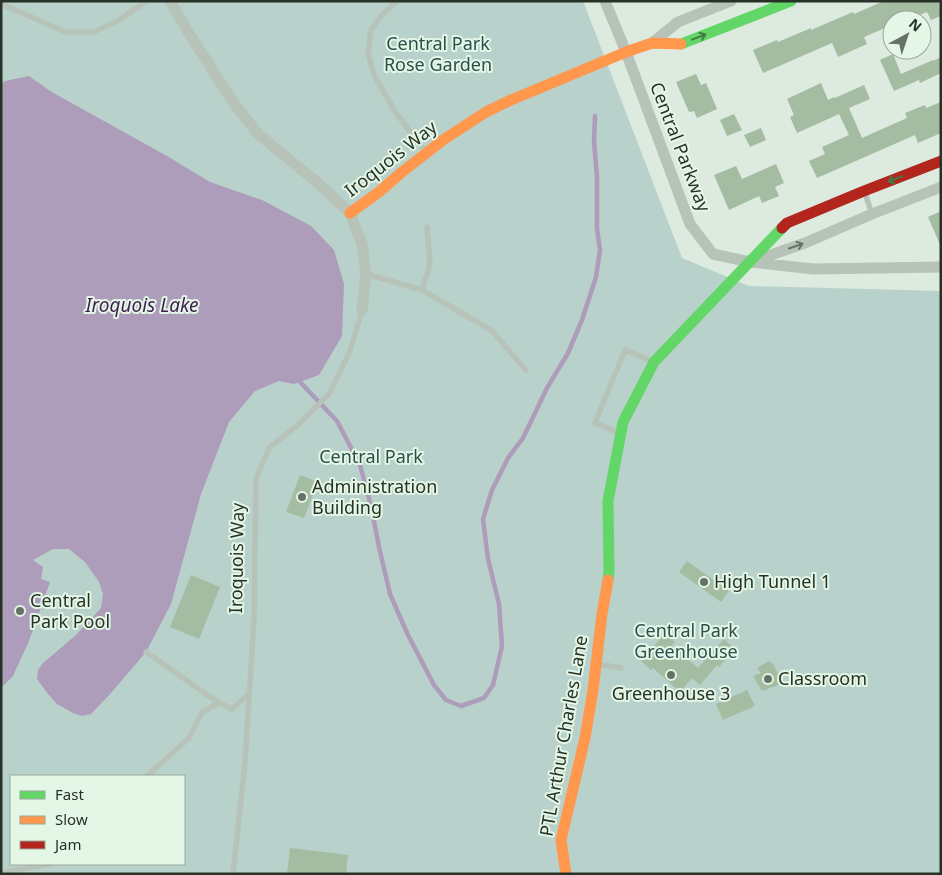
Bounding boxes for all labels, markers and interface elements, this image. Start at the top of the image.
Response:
north arrow [882,10,932,60]
text: N [905,14,926,36]
park label: Central Park Rose Garden [384,31,492,76]
one-way arrow [691,32,706,42]
street label: Central Parkway [645,78,717,216]
street label: Iroquois Way [339,114,442,202]
one-way arrow [888,175,903,184]
one-way arrow [787,241,803,250]
water label: Iroquois Lake [84,292,199,318]
park label: Central Park [319,444,423,468]
place label: Administration Building [312,474,437,519]
marker: Administration Building [296,491,308,503]
street label: Iroquois Way [223,502,249,614]
place label: High Tunnel 1 [714,569,831,593]
marker: High Tunnel 1 [698,576,710,588]
place label: Central Park Pool [30,588,110,633]
marker: Central Park Pool [14,605,26,617]
park label: Central Park Greenhouse [634,618,738,663]
street label: PTL Arthur Charles Lane [534,633,593,838]
place label: Classroom [778,666,867,690]
marker: Greenhouse 3 [665,669,677,681]
marker: Classroom [762,673,774,685]
place label: Greenhouse 3 [612,681,730,705]
legend [10,775,185,865]
text: Fast [55,784,84,804]
text: Slow [55,809,88,829]
text: Jam [53,834,82,854]

